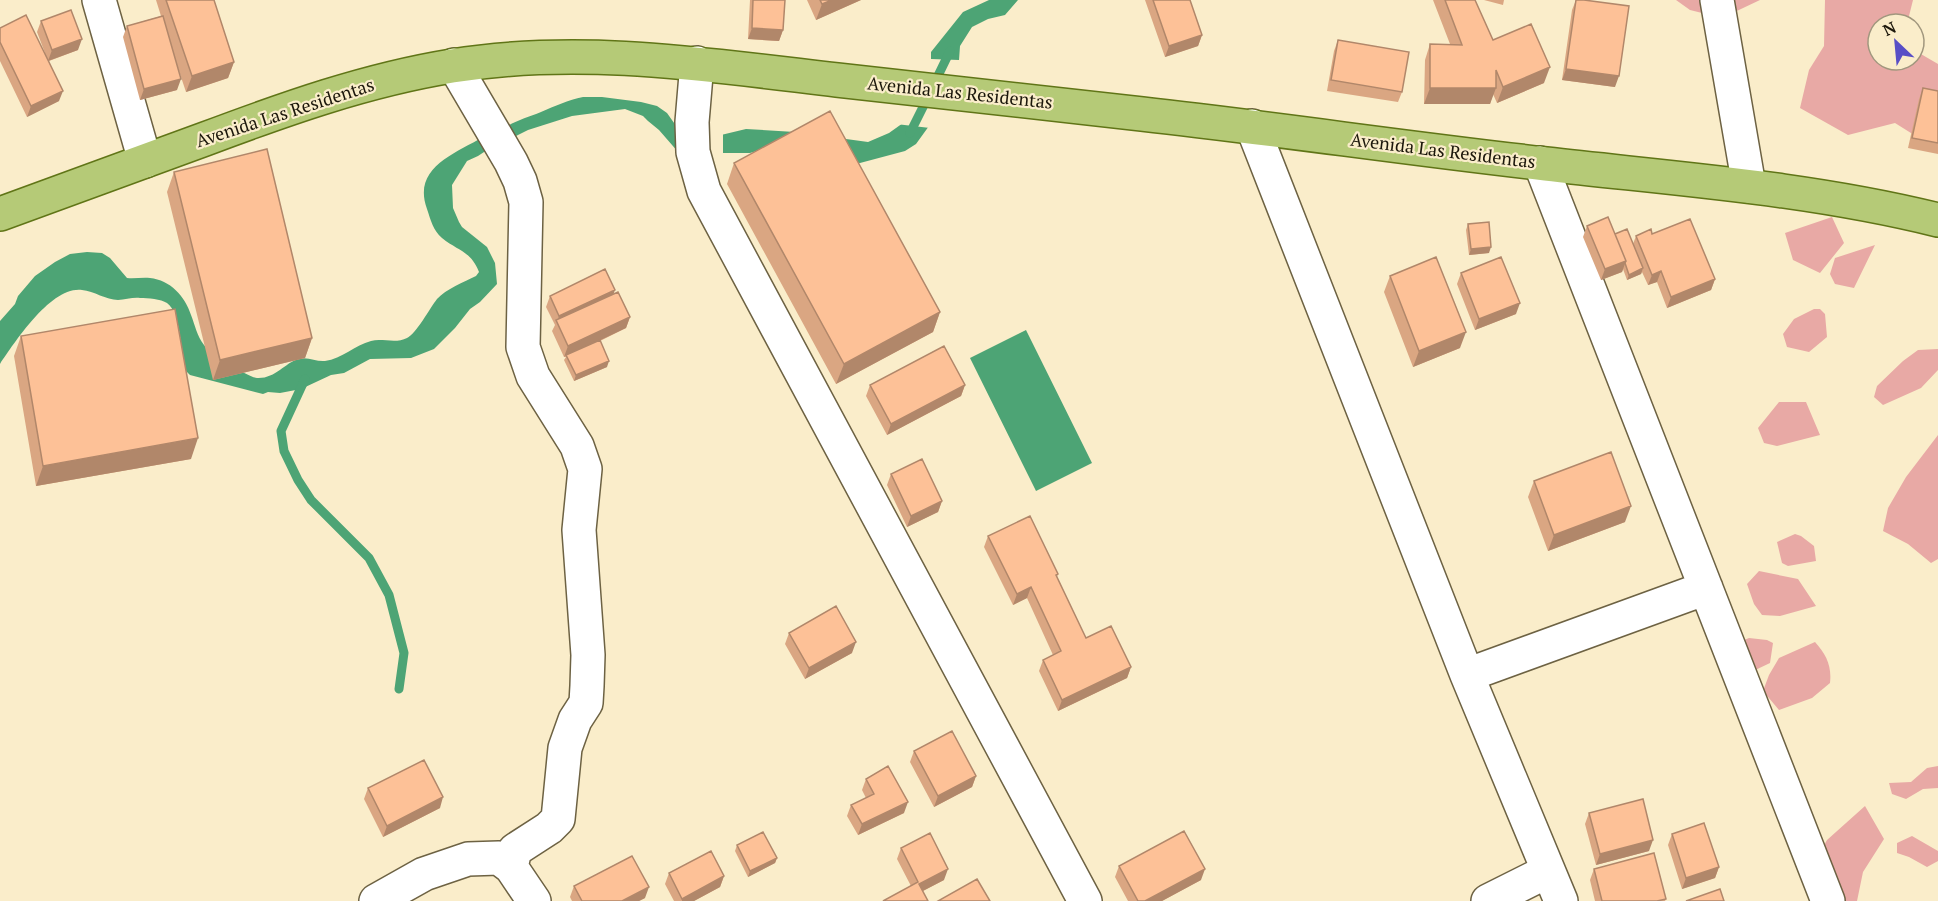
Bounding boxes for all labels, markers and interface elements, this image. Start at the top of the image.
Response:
north arrow [1866,12,1926,72]
text: N [1879,16,1900,41]
street label: Avenida Las Residentas [866,70,1054,114]
street label: Avenida Las Residentas [192,72,377,152]
street label: Avenida Las Residentas [1349,127,1537,173]

